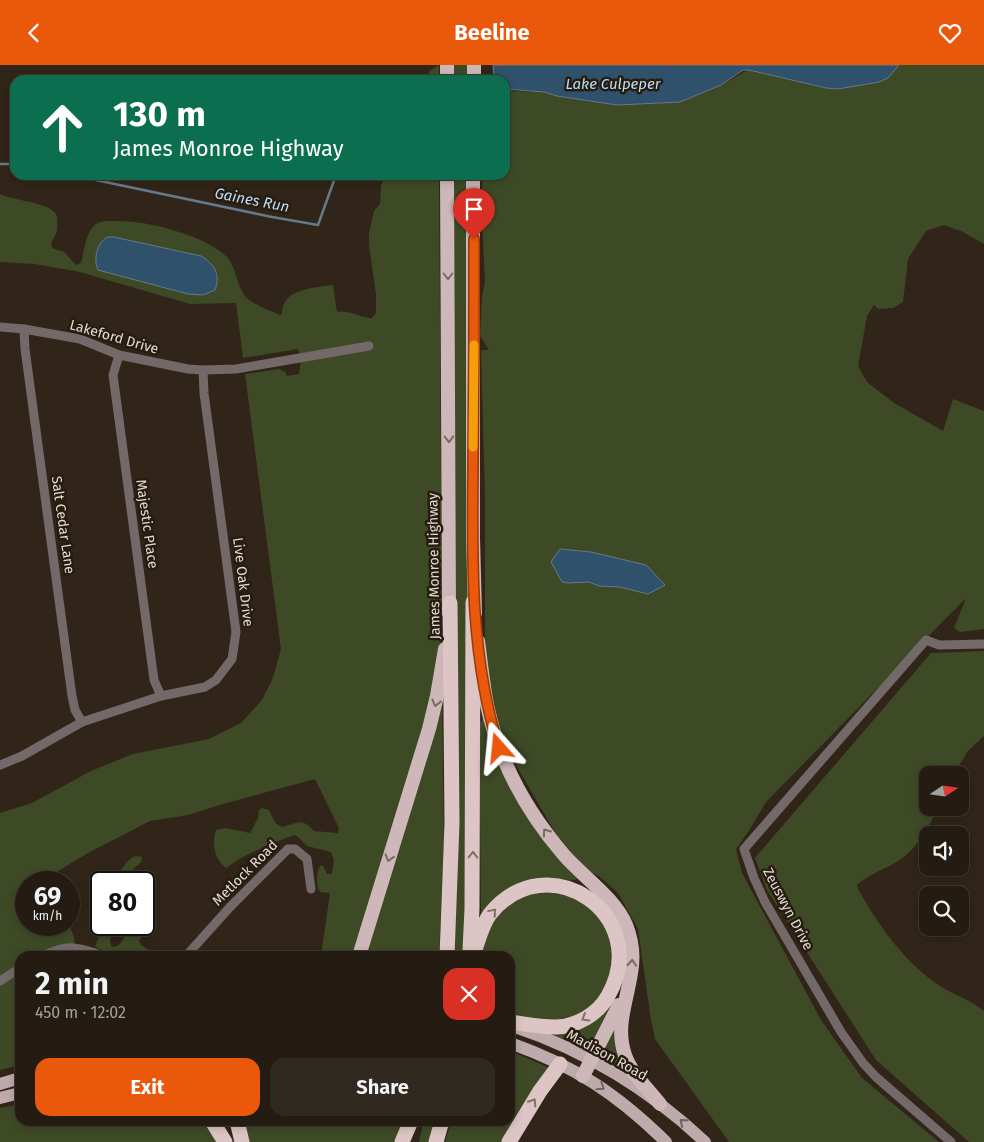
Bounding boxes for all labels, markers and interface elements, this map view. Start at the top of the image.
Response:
icon: back [20,19,48,47]
text: Beeline [454,19,530,46]
icon: heart [936,19,964,47]
water label: Lake Culpeper [566,75,662,93]
text: 130 m [113,93,206,135]
icon: ahead [30,95,95,160]
text: James Monroe Highway [113,135,343,162]
water label: Gaines Run [213,184,291,216]
pin [453,188,495,239]
icon: arrive [460,195,488,223]
one-way arrow [443,272,453,280]
street label: Lakeford Drive [68,316,160,358]
one-way arrow [444,435,454,443]
street label: Salt Cedar Lane [48,475,78,575]
street label: Majestic Place [132,478,162,570]
street label: James Monroe Highway [424,492,444,639]
street label: Live Oak Drive [229,536,257,628]
one-way arrow [431,698,441,706]
position arrow [472,721,524,773]
north arrow [919,766,969,816]
map controls [919,766,969,936]
button: sound [919,826,969,876]
one-way arrow [543,829,551,838]
street label: Metlock Road [209,837,281,909]
one-way arrow [468,851,478,858]
one-way arrow [384,854,394,862]
street label: Zeuswyn Drive [759,865,817,953]
speed limit sign: 80 [90,871,155,936]
text: 69 [34,882,61,912]
button: search [919,886,969,936]
text: km/h [33,909,62,923]
one-way arrow [487,909,496,918]
one-way arrow [626,959,637,967]
text: 2 min [35,966,109,1002]
button: close [443,968,495,1020]
text: 450 m · 12:02 [35,1003,126,1022]
one-way arrow [582,1011,591,1021]
street label: Madison Road [564,1026,650,1084]
button: Exit [35,1058,260,1116]
button: Share [270,1058,495,1116]
one-way arrow [595,1081,604,1090]
one-way arrow [527,1098,536,1107]
one-way arrow [679,1119,688,1128]

